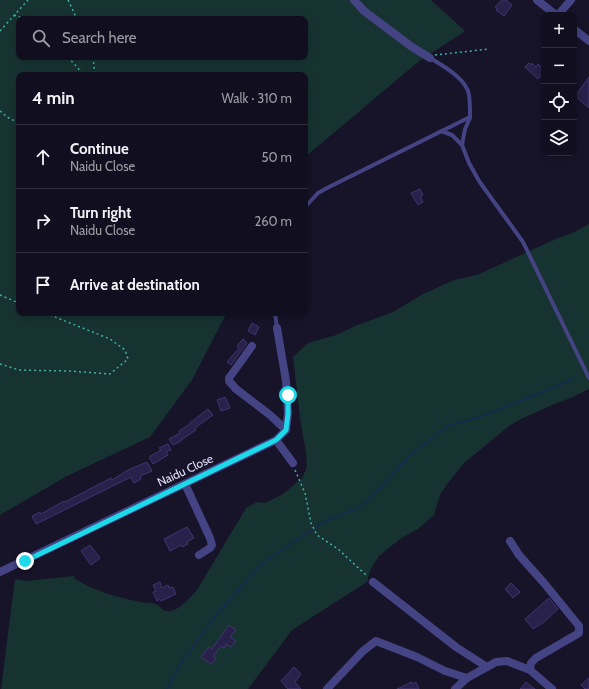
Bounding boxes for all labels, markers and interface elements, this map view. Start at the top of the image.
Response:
map controls [541,12,577,156]
button: + [541,12,577,48]
search box [16,16,308,60]
icon: search [30,27,52,49]
text: Search here [62,29,137,47]
button: − [541,48,577,84]
button: locate [541,84,577,120]
text: 4 min [32,88,75,108]
text: Walk · 310 m [221,90,292,106]
button: layers [541,120,577,156]
text: Continue [70,140,129,158]
icon: ahead [32,146,54,168]
text: 50 m [262,149,292,165]
text: Naidu Close [70,158,135,174]
text: Turn right [70,204,131,222]
icon: right [32,210,54,232]
text: 260 m [254,213,292,229]
text: Naidu Close [70,222,135,238]
icon: arrive [32,274,54,296]
text: Arrive at destination [70,276,200,294]
route start [279,386,297,404]
street label: Naidu Close [155,450,215,490]
route end [16,552,34,570]

